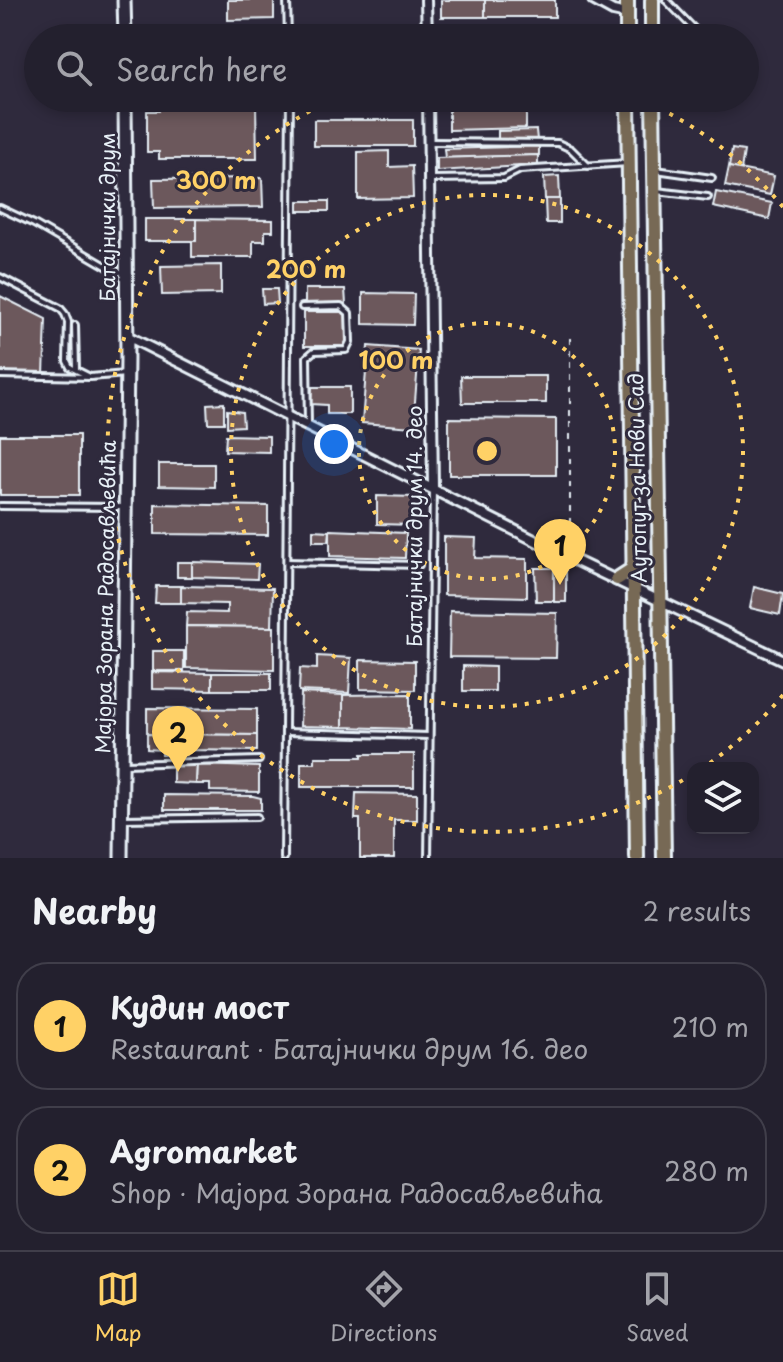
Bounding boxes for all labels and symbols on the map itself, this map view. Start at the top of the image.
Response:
street label: Батајнички друм [92,133,122,301]
text: 300 m [175,161,257,197]
text: 200 m [266,250,346,286]
text: 100 m [359,341,433,377]
street label: Аутопут за Нови Сад [620,373,654,583]
street label: Батајнички друм 14. део [399,405,429,647]
your location [314,424,354,464]
centre of rings [473,437,501,465]
street label: Мајора Зорана Радосављевића [87,440,123,754]
pin: 1 [534,519,586,585]
pin: 2 [152,706,204,772]

